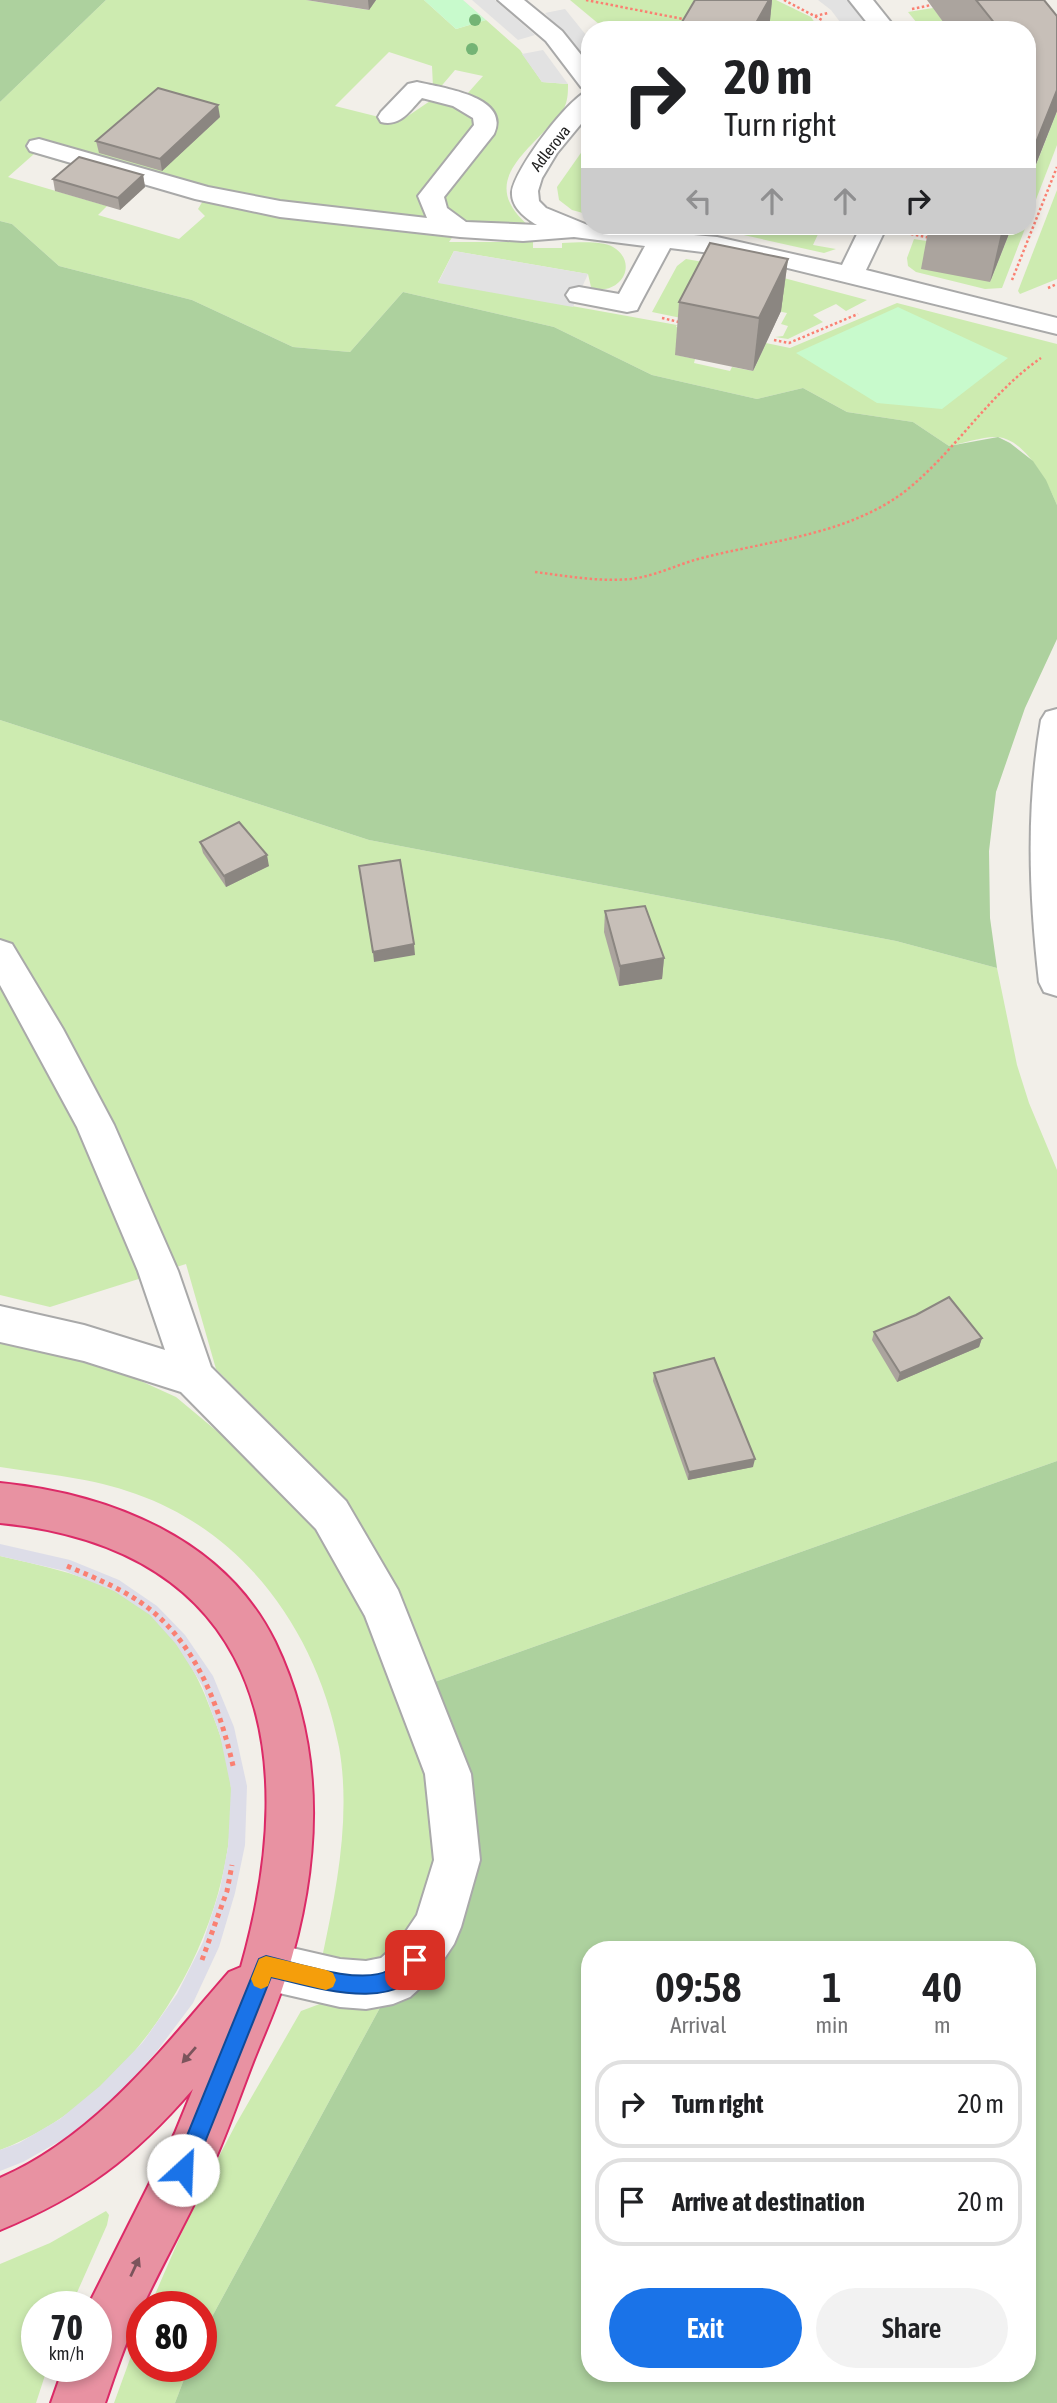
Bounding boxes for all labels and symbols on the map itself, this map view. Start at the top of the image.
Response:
street label: Adlerova [527,122,573,174]
pin [385,1930,445,1990]
one-way arrow [182,2046,197,2063]
position arrow [146,2133,220,2207]
one-way arrow [129,2257,140,2277]
speed limit sign: 80 [126,2291,217,2382]

